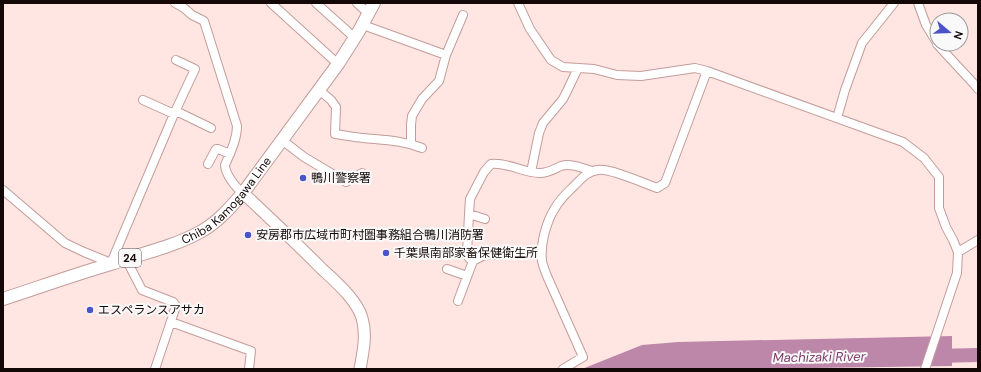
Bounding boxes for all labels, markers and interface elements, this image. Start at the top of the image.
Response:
north arrow [929,12,969,52]
text: N [951,29,966,41]
street label: Chiba Kamogawa Line [179,153,275,248]
place label: 鴨川警察署 [311,170,371,186]
marker: 鴨川警察署 [298,173,308,183]
place label: 安房郡市広域市町村圏事務組合鴨川消防署 [256,227,484,243]
marker: 安房郡市広域市町村圏事務組合鴨川消防署 [243,230,253,240]
place label: 千葉県南部家畜保健衛生所 [394,245,538,261]
marker: 千葉県南部家畜保健衛生所 [381,248,391,258]
road number: 24 [119,249,141,267]
place label: エスペランスアサカ [98,302,205,318]
marker: エスペランスアサカ [85,305,95,315]
water label: Machizaki River [772,348,867,366]

